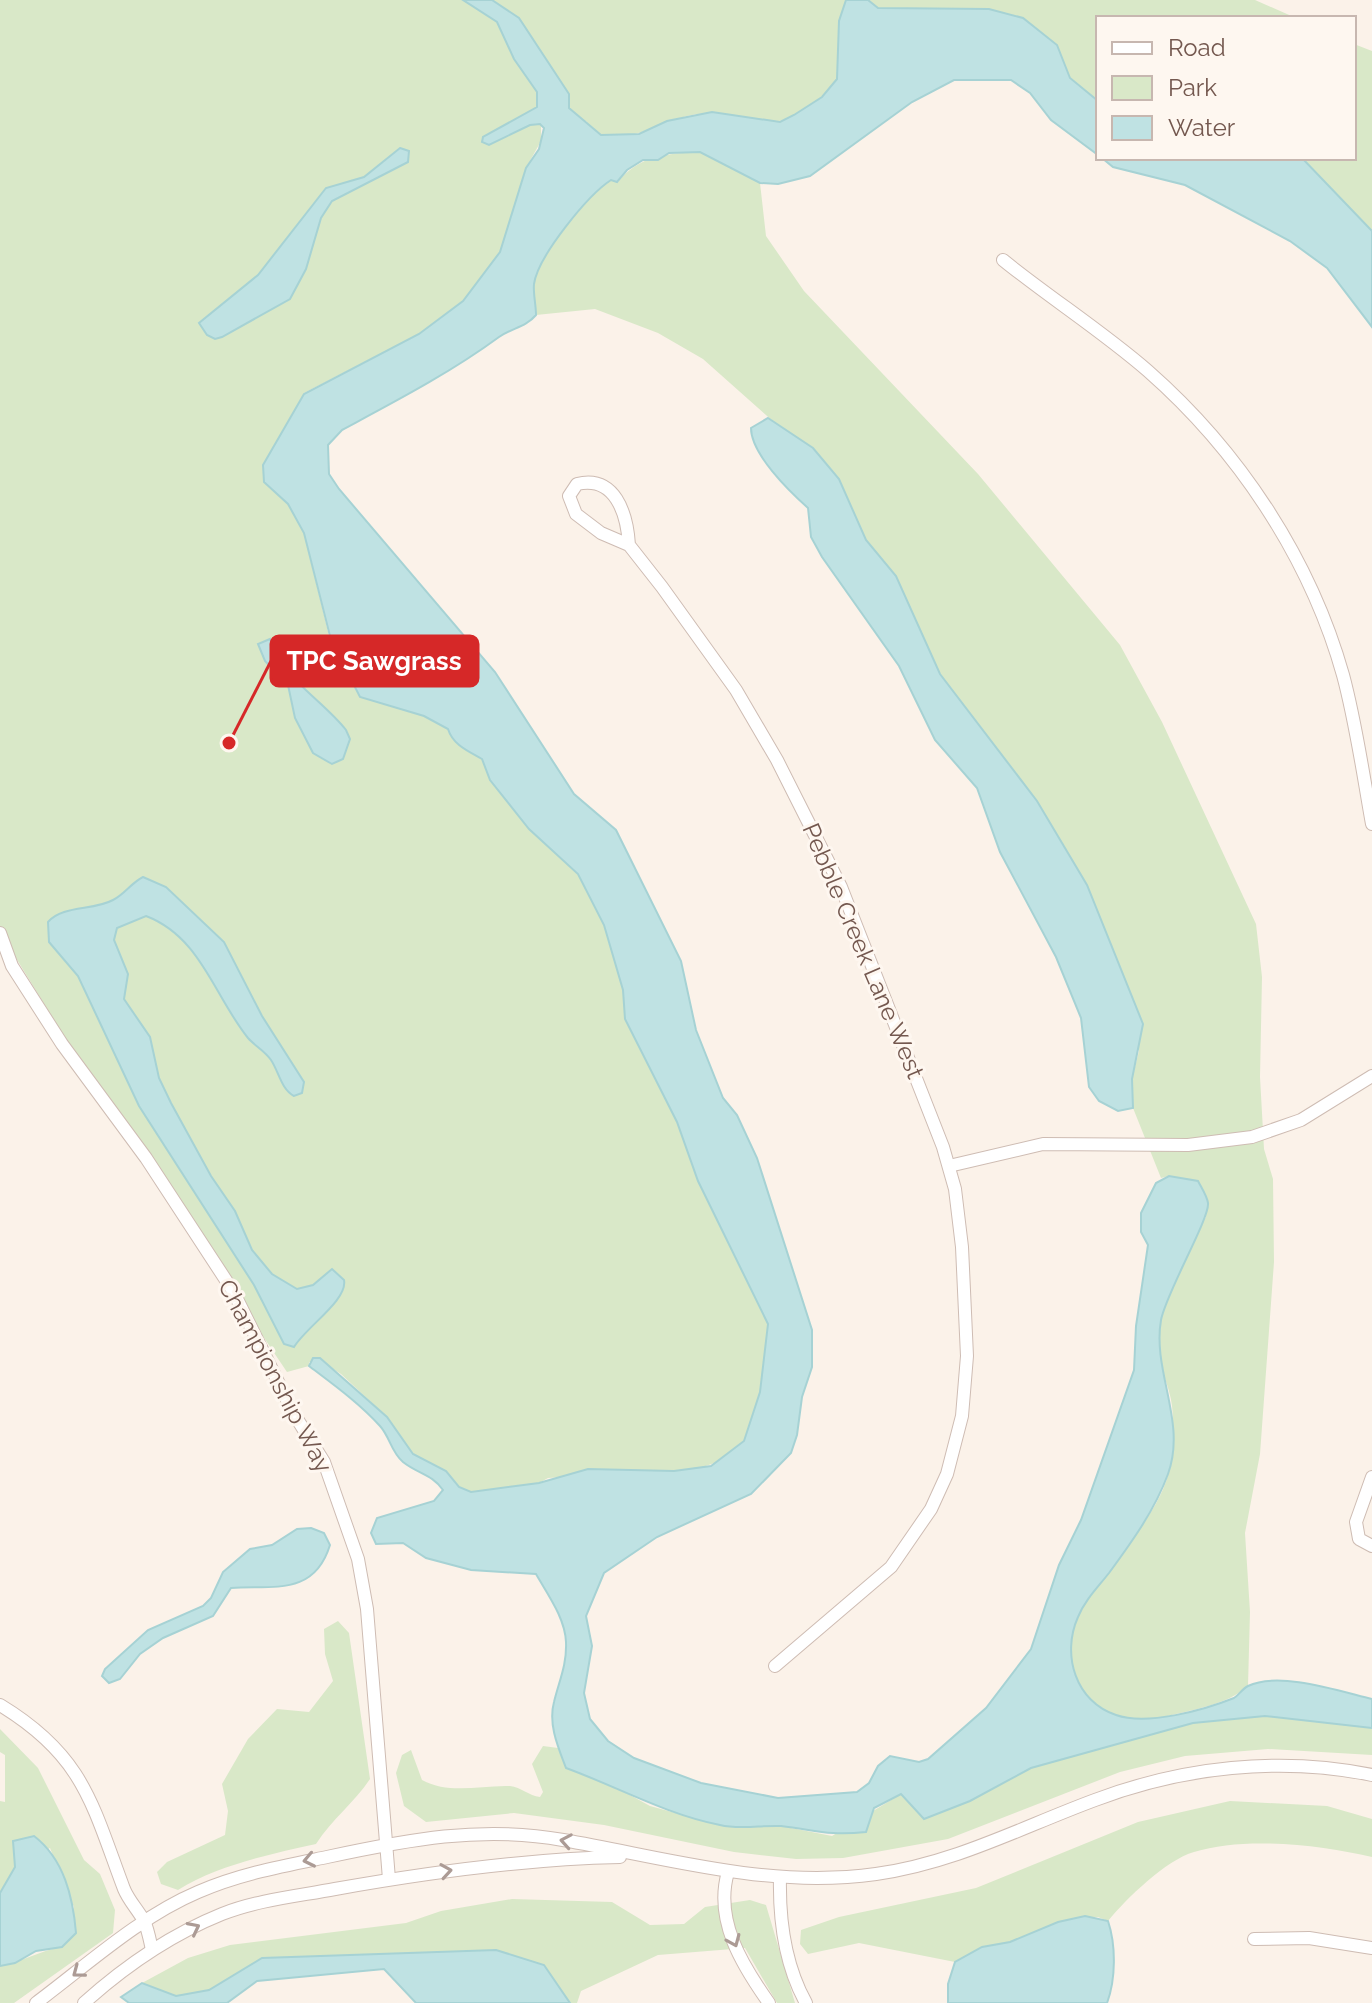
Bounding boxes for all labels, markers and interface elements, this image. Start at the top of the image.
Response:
legend [1096,16,1356,160]
text: Road [1168,33,1226,62]
text: Park [1168,73,1217,102]
text: Water [1168,113,1236,142]
callout: TPC Sawgrass [271,636,478,686]
text: TPC Sawgrass [286,646,462,676]
street label: Pebble Creek Lane West [797,819,930,1083]
street label: Championship Way [212,1274,339,1477]
one-way arrow [559,1833,572,1850]
one-way arrow [303,1851,316,1868]
one-way arrow [440,1863,453,1880]
one-way arrow [186,1922,200,1938]
one-way arrow [724,1933,740,1947]
one-way arrow [72,1962,87,1976]

